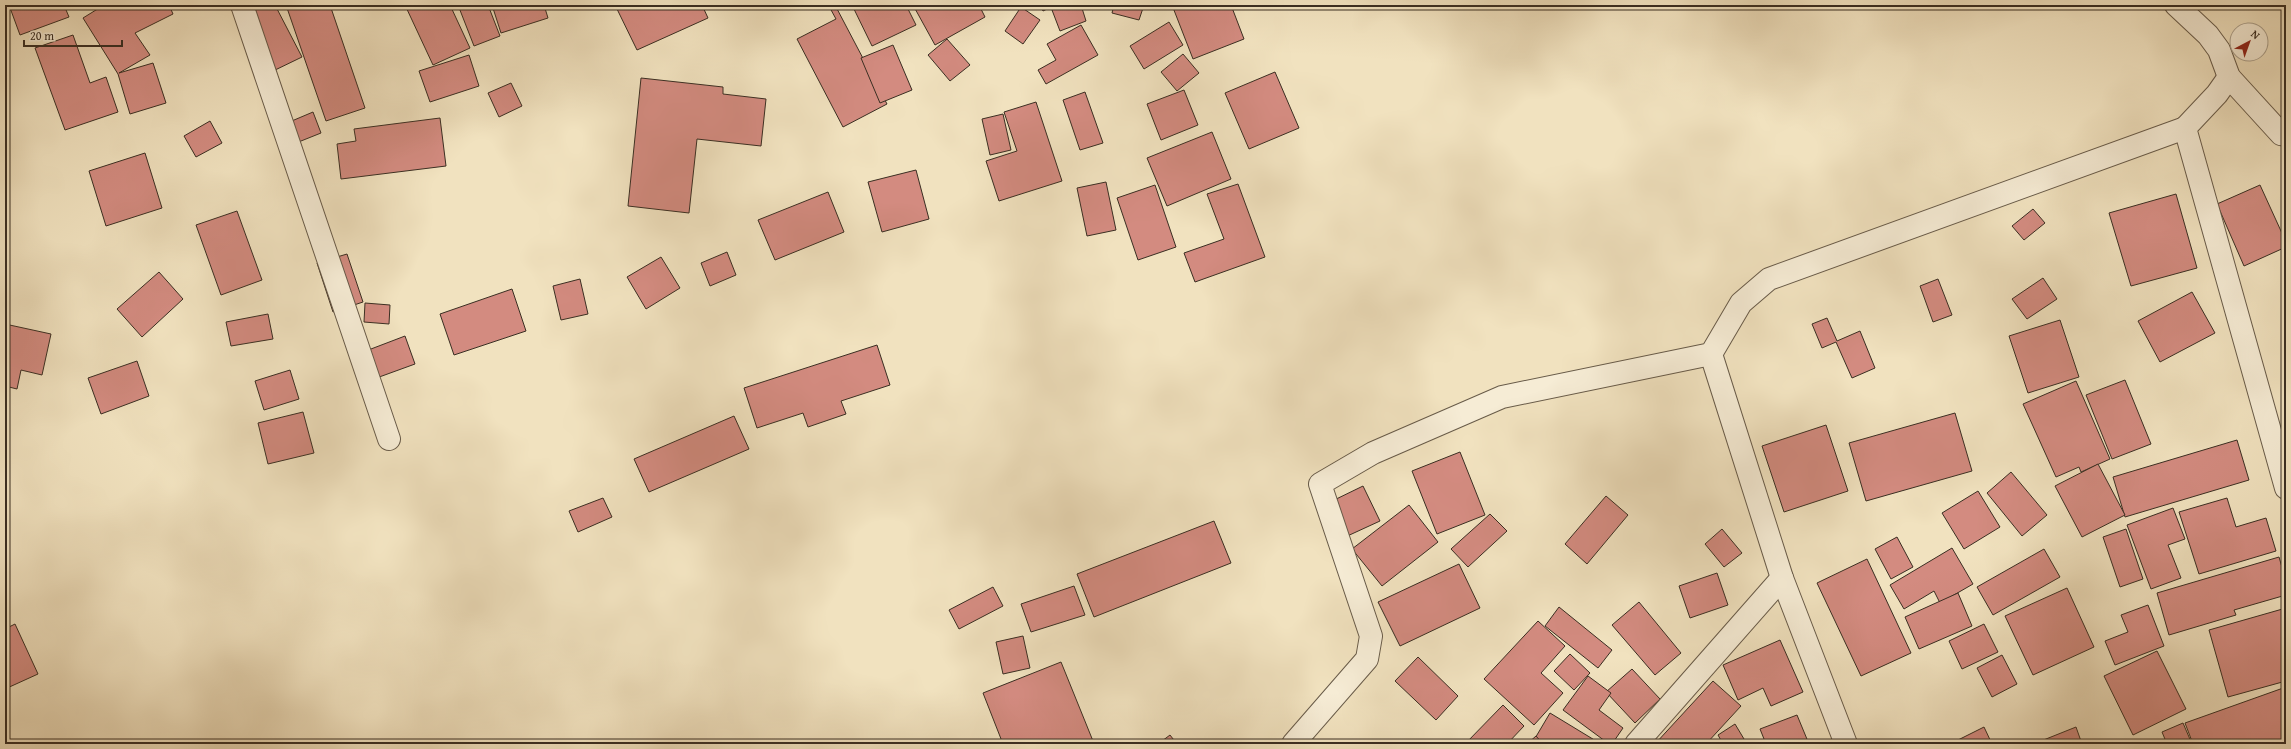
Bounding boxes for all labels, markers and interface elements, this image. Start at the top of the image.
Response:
scale bar [24,22,122,48]
north arrow [2229,22,2269,62]
text: N [2248,26,2264,43]
text: 20 m [30,27,54,44]

